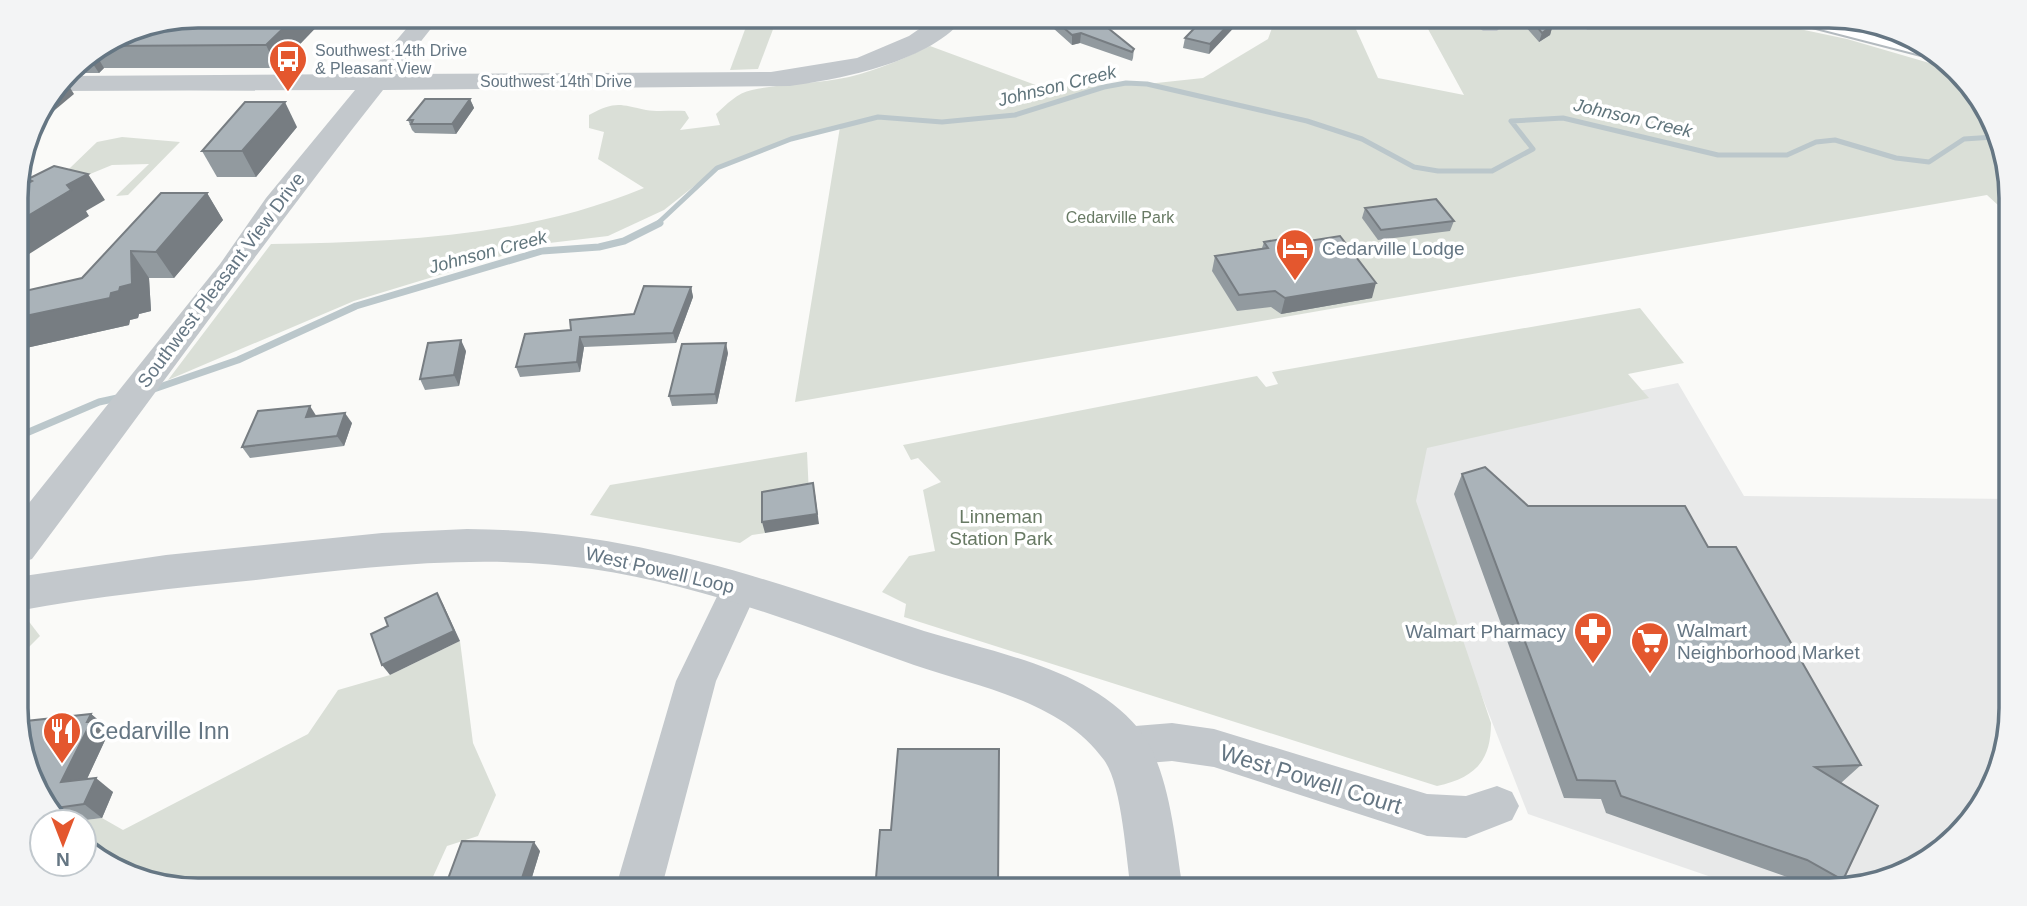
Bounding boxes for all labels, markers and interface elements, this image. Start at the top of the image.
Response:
bus stop icon: Southwest 14th Drive & Pleasant View [267,38,309,93]
place label: Southwest 14th Drive & Pleasant View [315,42,467,77]
water label: Johnson Creek [995,61,1119,111]
street label: Southwest 14th Drive [480,73,632,90]
water label: Johnson Creek [1571,94,1695,142]
street label: Southwest Pleasant View Drive [133,168,309,392]
park label: Cedarville Park [1066,209,1175,226]
water label: Johnson Creek [426,226,550,278]
hotel icon: Cedarville Lodge [1274,227,1316,282]
place label: Cedarville Lodge [1322,238,1465,259]
park label: Linneman Station Park [949,506,1053,549]
street label: West Powell Loop [584,543,736,597]
pharmacy icon: Walmart Pharmacy [1572,610,1614,665]
supermarket icon: Walmart Neighborhood Market [1629,620,1671,675]
place label: Walmart Neighborhood Market [1677,620,1860,663]
place label: Walmart Pharmacy [1405,621,1566,642]
restaurant icon: Cedarville Inn [41,710,83,765]
place label: Cedarville Inn [89,718,230,744]
street label: West Powell Court [1217,739,1406,819]
north arrow [28,808,98,878]
text: N [56,849,70,870]

